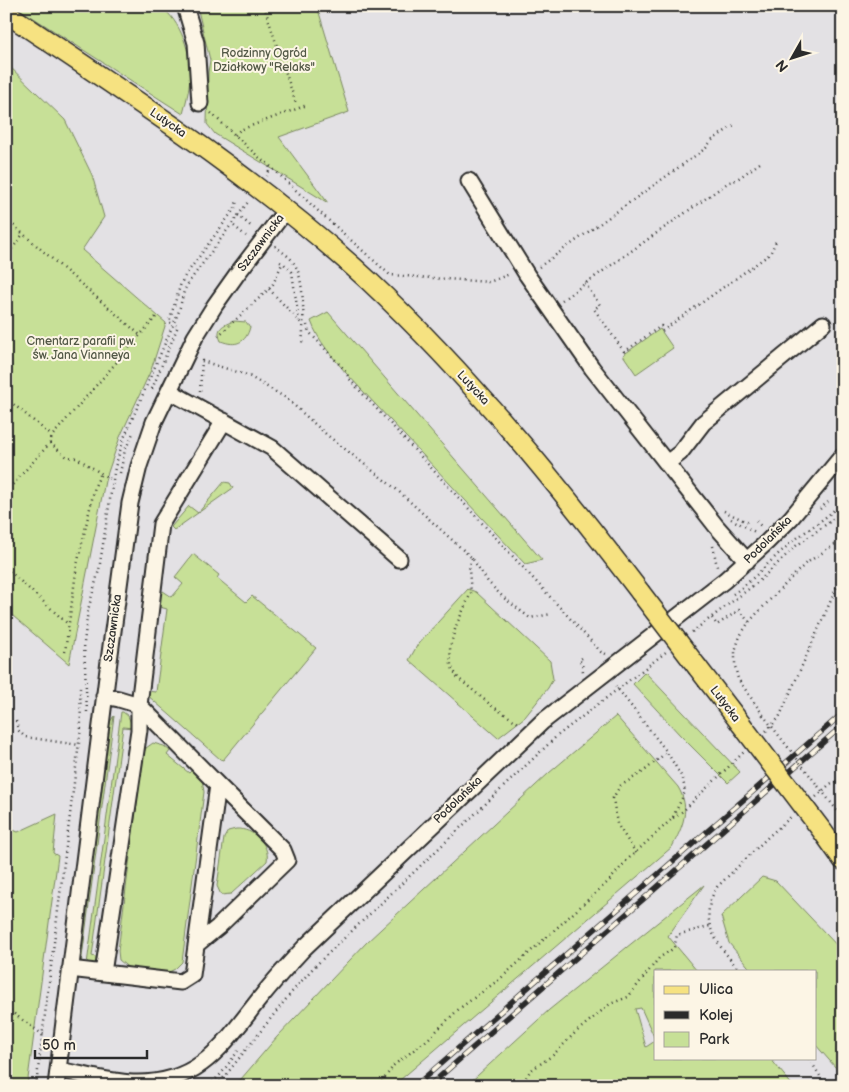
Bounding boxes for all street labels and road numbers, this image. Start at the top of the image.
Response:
street label: Lutycka [147,105,189,141]
street label: Szczawnicka [235,211,288,275]
street label: Lutycka [453,368,493,408]
street label: Podolańska [741,513,795,567]
street label: Szczawnicka [101,593,125,663]
street label: Lutycka [707,683,744,725]
street label: Podolańska [431,773,486,827]

